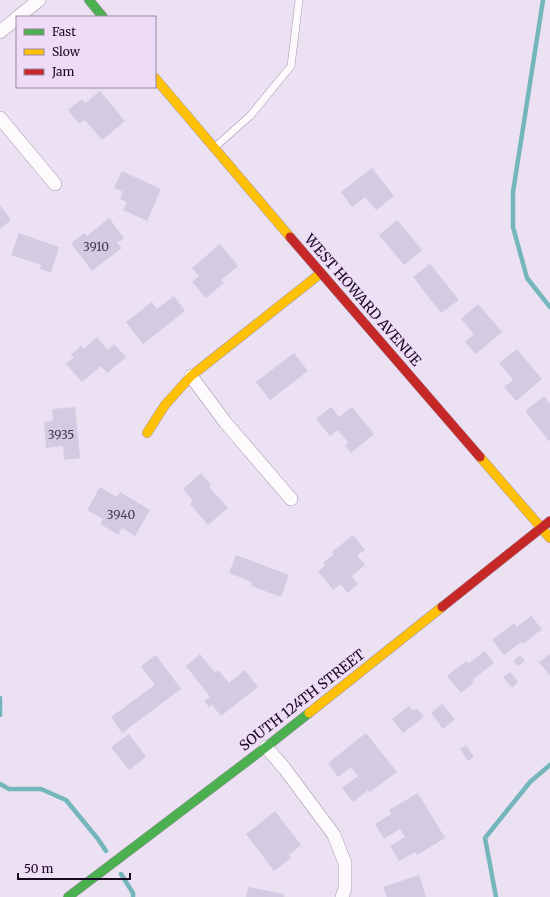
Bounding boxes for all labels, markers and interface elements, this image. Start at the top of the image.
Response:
legend [16,16,156,88]
text: Fast [52,24,76,39]
text: Slow [52,44,81,59]
text: Jam [51,64,75,79]
street label: WEST HOWARD AVENUE [300,230,425,370]
house number: 3910 [83,239,109,254]
house number: 3935 [48,427,74,442]
house number: 3940 [107,507,135,522]
street label: SOUTH 124TH STREET [236,645,369,755]
scale bar [18,855,130,881]
text: 50 m [24,861,53,876]

